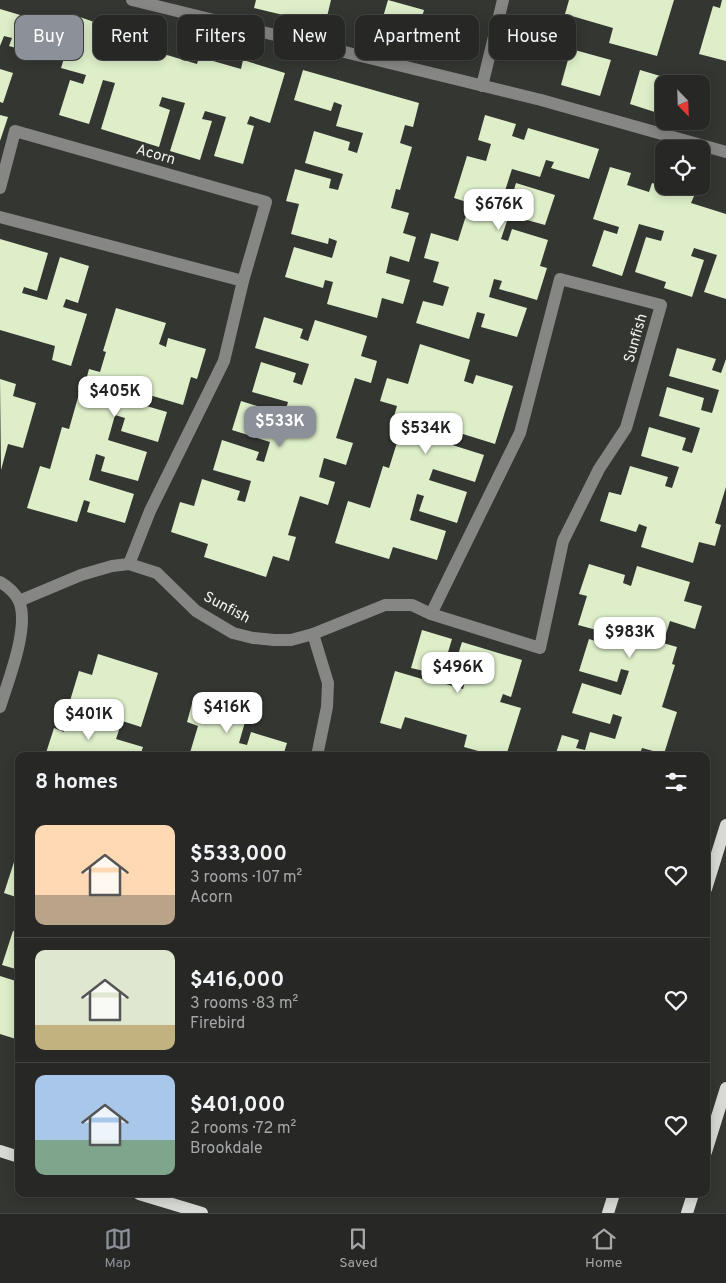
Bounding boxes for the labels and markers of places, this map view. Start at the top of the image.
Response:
pin: $676K [464,188,534,231]
pin: $405K [80,376,150,418]
pin: $533K [245,406,315,448]
pin: $534K [391,412,461,455]
pin: $983K [595,616,665,659]
pin: $496K [423,652,493,694]
pin: $416K [192,692,262,734]
pin: $401K [54,698,124,741]

